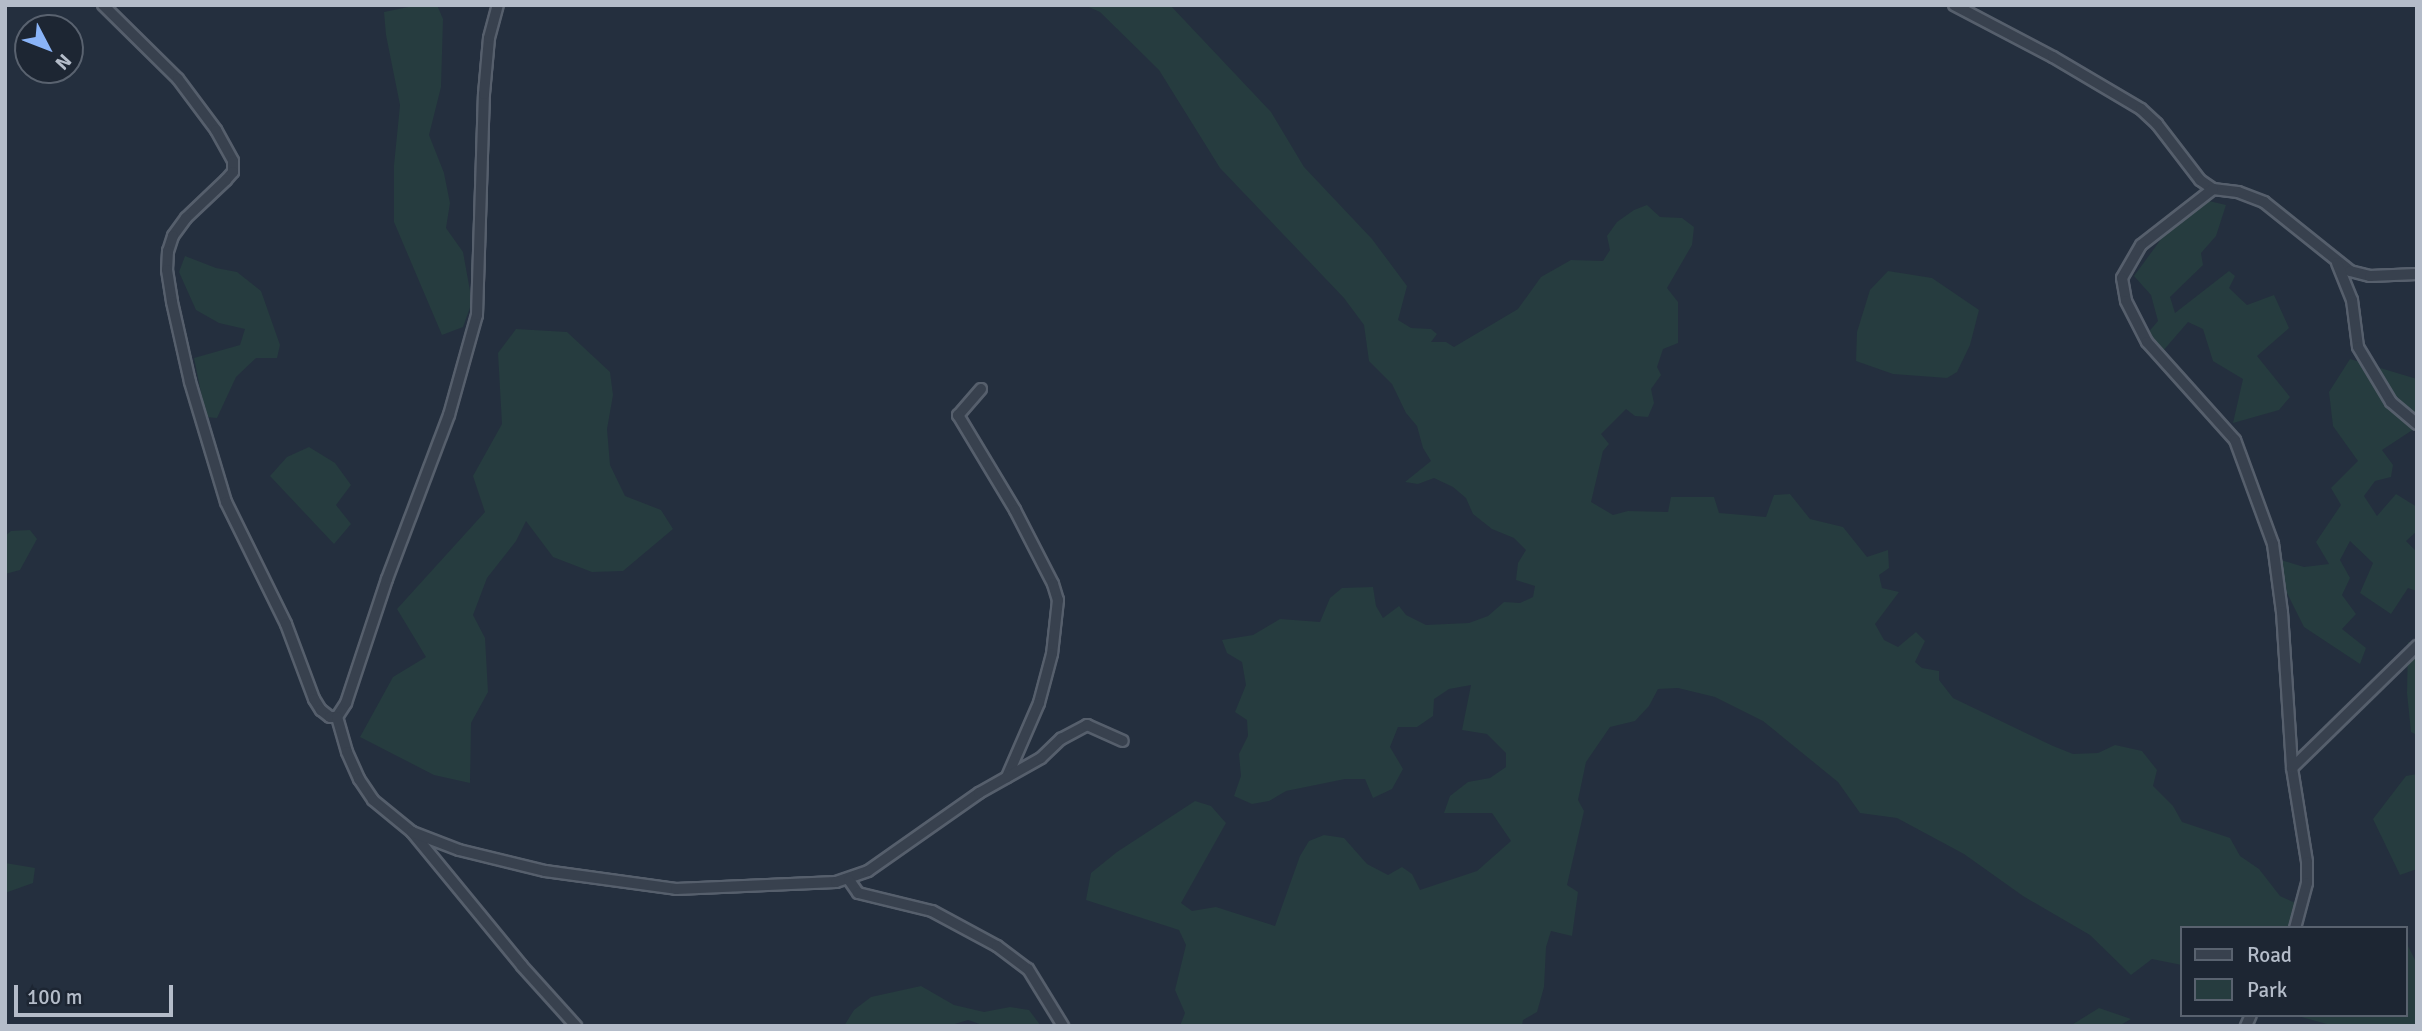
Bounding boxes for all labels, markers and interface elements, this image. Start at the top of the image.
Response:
north arrow [14,14,84,84]
text: N [50,49,76,75]
legend [2180,926,2408,1017]
text: Road [2247,942,2292,968]
scale bar [18,972,177,1016]
text: Park [2247,977,2287,1003]
text: 100 m [27,984,82,1010]

